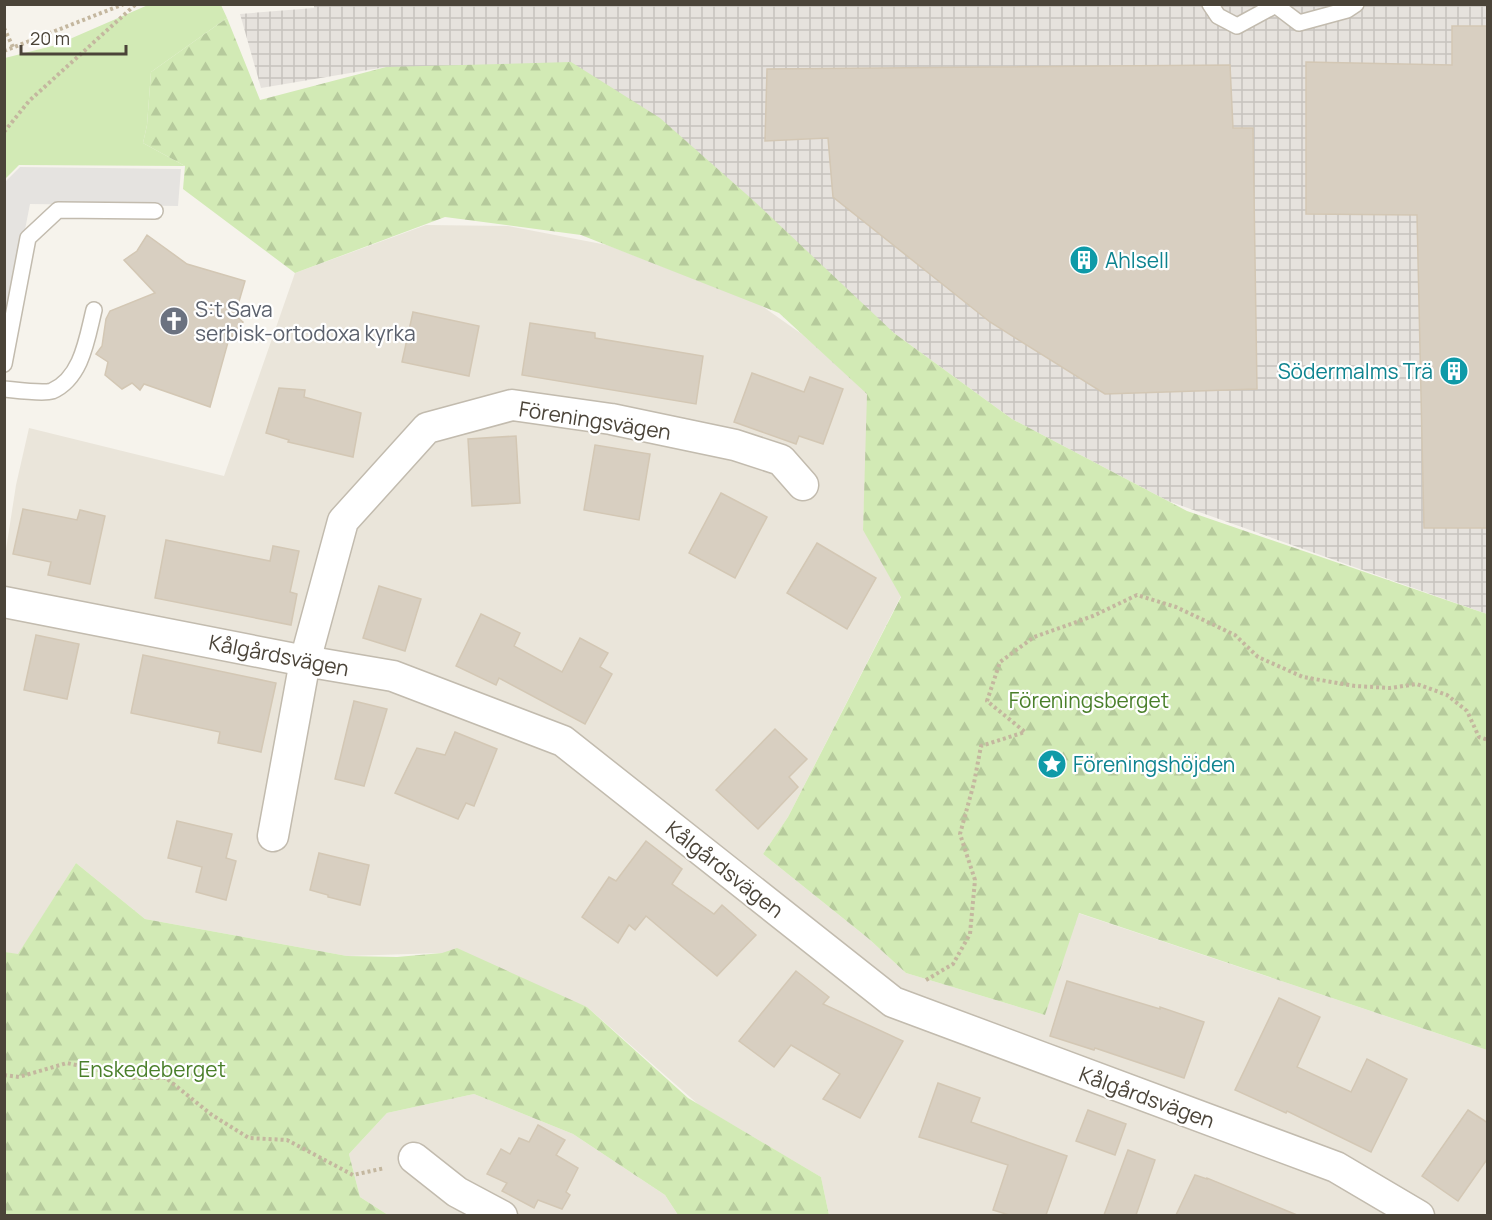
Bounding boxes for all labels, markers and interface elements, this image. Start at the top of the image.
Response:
scale bar [21,18,126,56]
text: 20 m [30,26,70,50]
building icon: Ahlsell [1068,244,1100,276]
place label: Ahlsell [1105,246,1169,274]
place label: S:t Sava serbisk-ortodoxa kyrka [195,295,416,347]
church icon: S:t Sava serbisk-ortodoxa kyrka [158,305,190,337]
building icon: Södermalms Trä [1438,355,1470,387]
place label: Södermalms Trä [1278,357,1433,385]
street label: Föreningsvägen [517,394,673,446]
street label: Kålgårdsvägen [207,628,351,682]
park label: Föreningsberget [1009,686,1169,714]
place icon: Föreningshöjden [1036,748,1068,780]
place label: Föreningshöjden [1073,750,1235,778]
street label: Kålgårdsvägen [660,814,790,924]
park label: Enskedeberget [78,1055,226,1083]
street label: Kålgårdsvägen [1075,1060,1219,1134]

